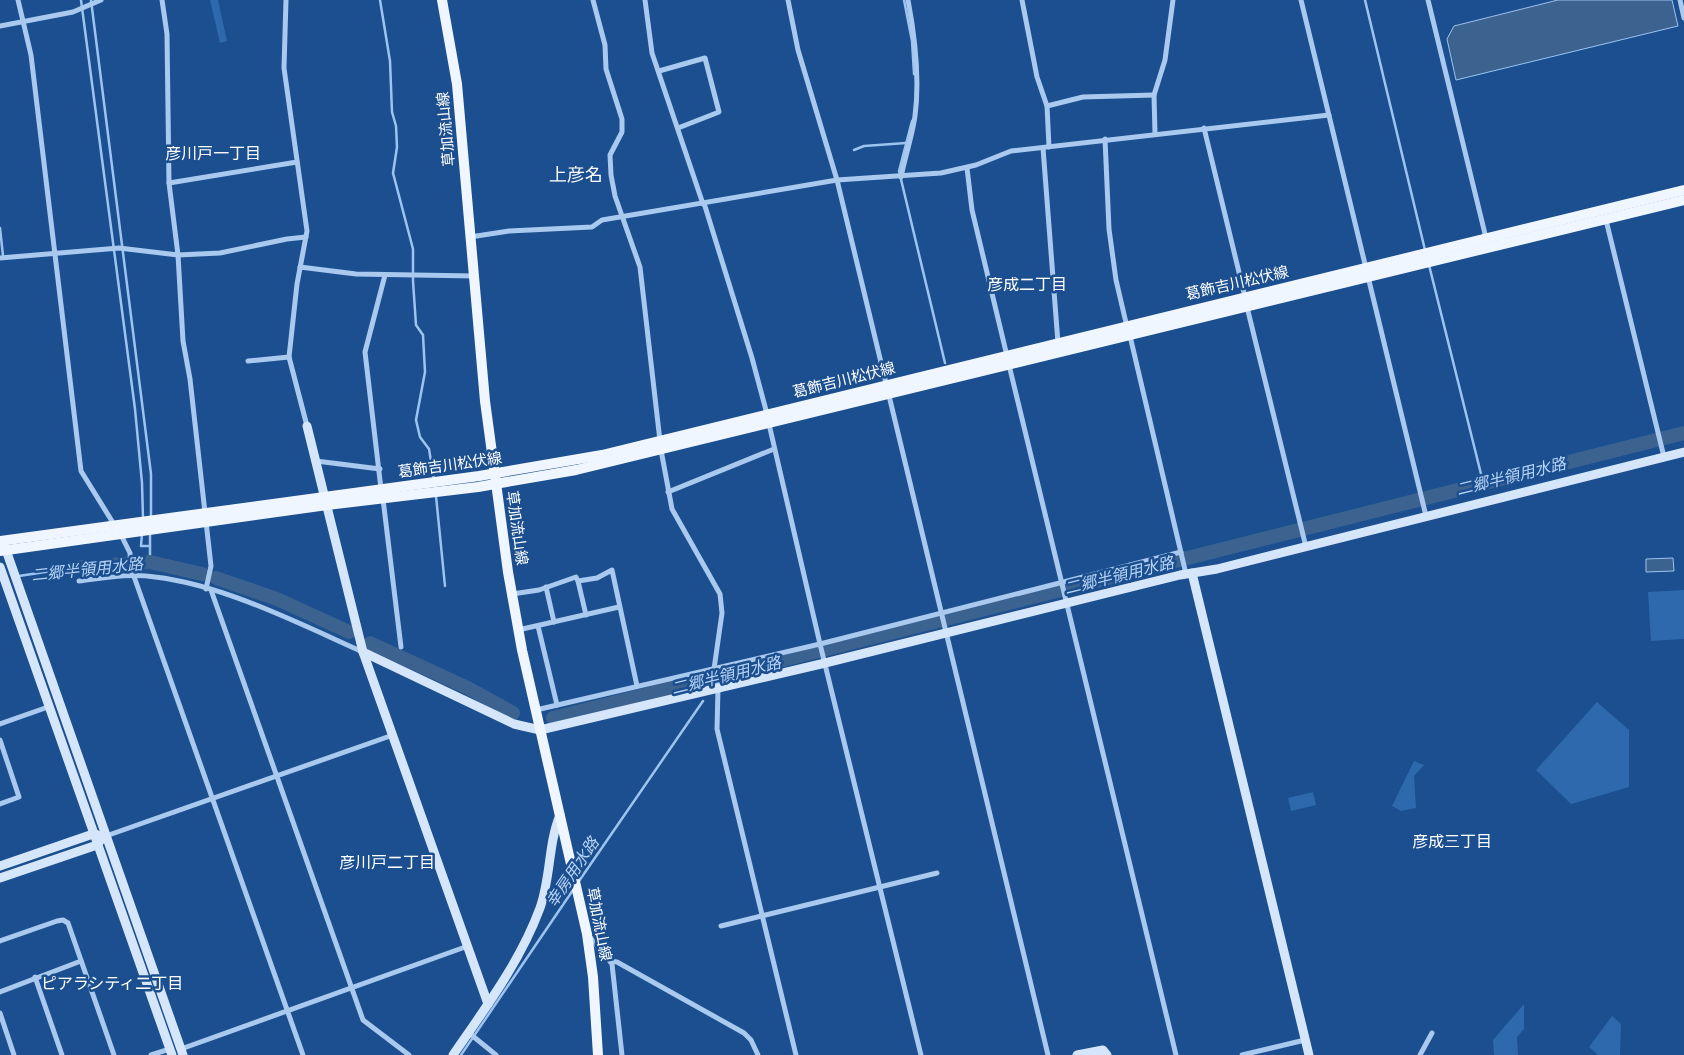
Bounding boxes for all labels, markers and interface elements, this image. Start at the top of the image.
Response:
street label: 草加流山線 [434,91,458,167]
district label: 彦川戸一丁目 [165,144,261,163]
district label: 上彦名 [549,164,603,185]
street label: 葛飾吉川松伏線 [1184,262,1290,304]
district label: 彦成二丁目 [987,275,1067,294]
street label: 葛飾吉川松伏線 [791,359,897,401]
street label: 葛飾吉川松伏線 [397,449,503,481]
water label: 二郷半領用水路 [1454,453,1570,499]
street label: 草加流山線 [503,490,531,566]
water label: 二郷半領用水路 [1062,552,1178,598]
water label: 二郷半領用水路 [30,554,146,585]
water label: 二郷半領用水路 [669,652,785,698]
water label: 幸房用水路 [542,832,604,911]
district label: 彦成三丁目 [1412,832,1492,851]
district label: 彦川戸二丁目 [339,853,435,872]
street label: 草加流山線 [583,885,615,963]
district label: ピアラシティ二丁目 [41,974,183,993]

